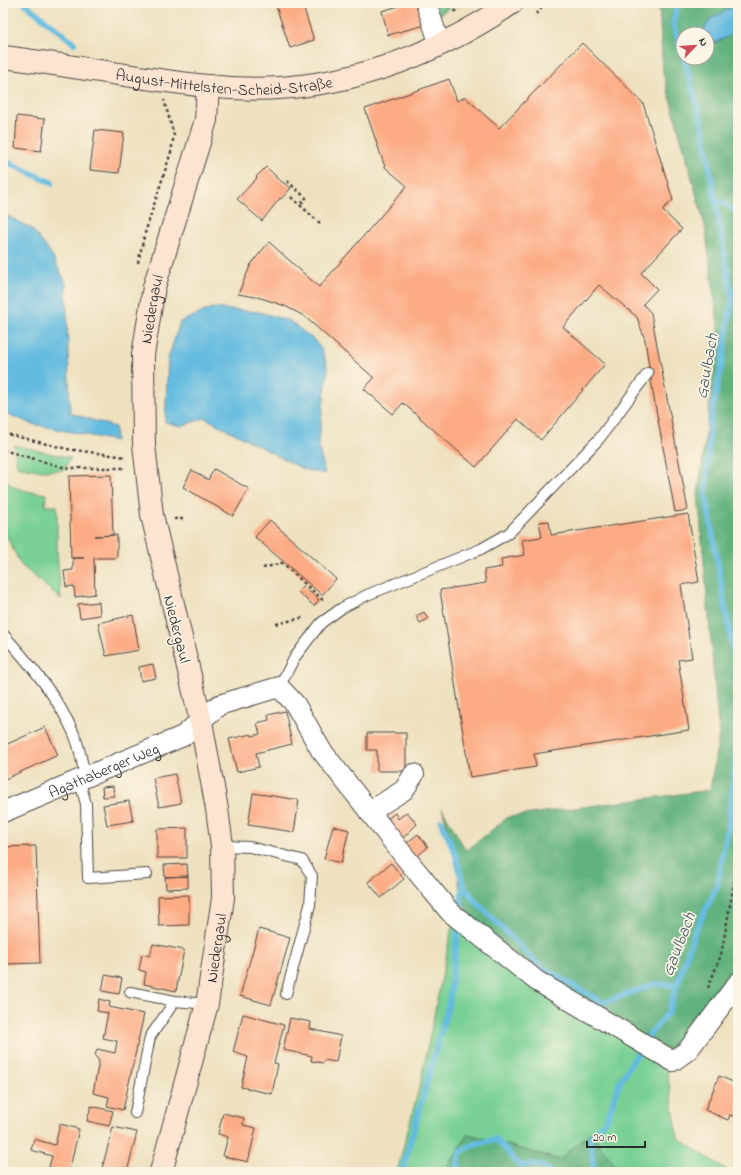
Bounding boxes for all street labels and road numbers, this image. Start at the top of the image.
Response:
street label: August-Mittelsten-Scheid-Straße [114,64,336,103]
street label: Niedergaul [135,272,171,346]
street label: Niedergaul [156,593,196,666]
street label: Agathaberger Weg [45,737,163,805]
street label: Niedergaul [200,912,235,984]

